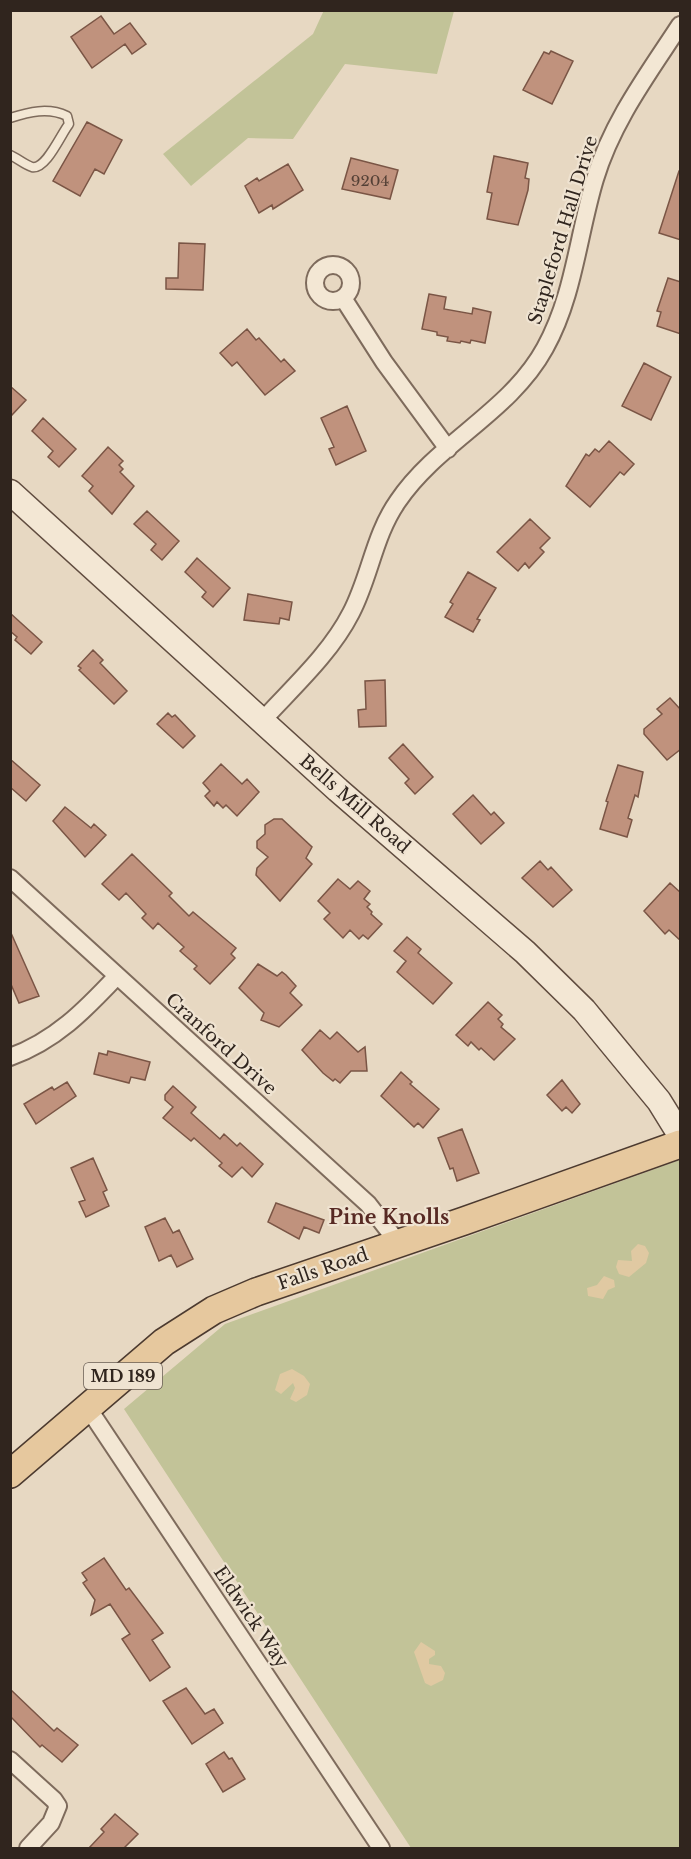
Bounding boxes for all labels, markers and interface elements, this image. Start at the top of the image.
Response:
street label: Stapleford Hall Drive [524,133,602,327]
house number: 9204 [351,171,389,190]
street label: Bells Mill Road [295,750,415,858]
street label: Cranford Drive [161,988,281,1100]
district label: Pine Knolls [329,1205,449,1229]
street label: Falls Road [275,1243,371,1295]
road number: MD 189 [84,1363,162,1389]
street label: Eldwick Way [209,1562,293,1672]

